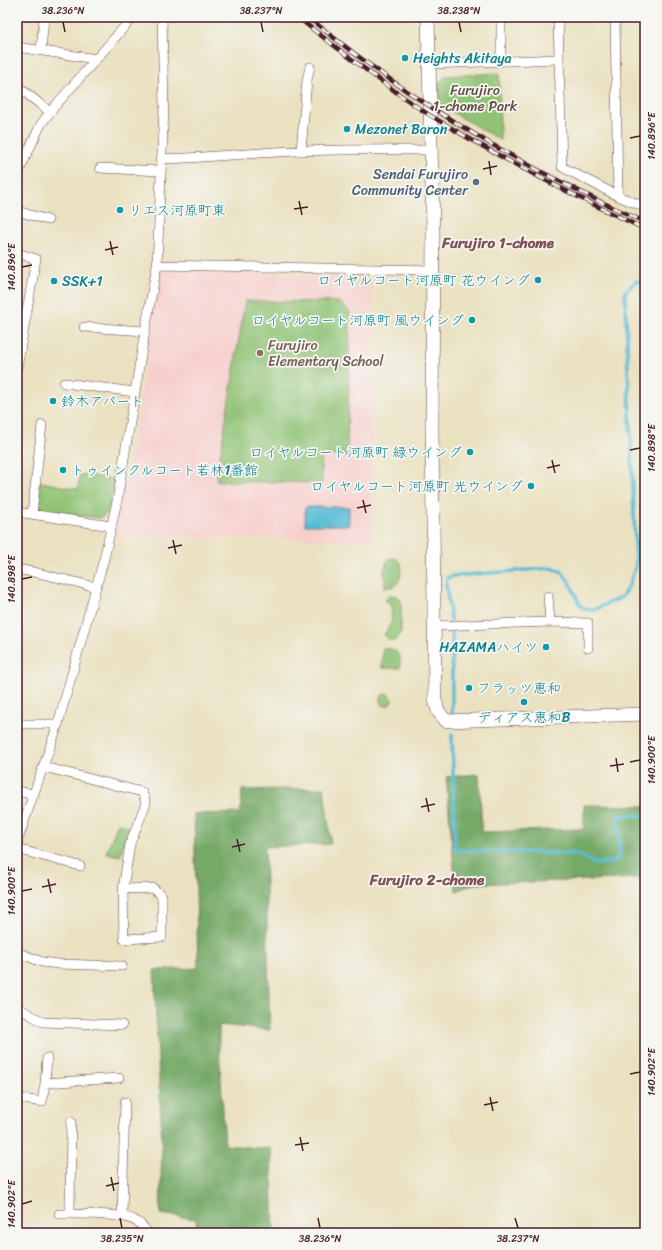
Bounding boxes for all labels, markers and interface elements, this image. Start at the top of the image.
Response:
text: 38.236°N [42,2,84,20]
text: 38.237°N [240,2,282,20]
text: 38.238°N [437,2,481,20]
place label: Heights Akitaya [413,46,512,71]
marker: Heights Akitaya [400,53,410,63]
park label: Furujiro 1-chome Park [433,78,518,119]
text: 140.896°E [643,111,661,160]
place label: Mezonet Baron [355,117,448,142]
marker: Mezonet Baron [342,124,352,134]
place label: Sendai Furujiro Community Center [352,162,469,203]
marker: Sendai Furujiro Community Center [471,177,481,187]
place label: リエス河原町東 [128,198,226,223]
marker: リエス河原町東 [115,205,125,215]
district label: Furujiro 1-chome [441,230,555,256]
text: 140.896°E [3,242,21,291]
place label: ロイヤルコート河原町 花ウイング [317,268,530,293]
place label: SSK+1 [62,269,103,294]
marker: ロイヤルコート河原町 花ウイング [533,275,543,285]
marker: SSK+1 [49,276,59,286]
place label: ロイヤルコート河原町 風ウイング [251,308,464,333]
marker: ロイヤルコート河原町 風ウイング [467,315,477,325]
place label: Furujiro Elementary School [268,333,385,374]
marker: Furujiro Elementary School [255,348,265,358]
place label: 鈴木アパート [61,389,144,414]
marker: 鈴木アパート [48,396,58,406]
text: 140.898°E [643,423,661,472]
place label: ロイヤルコート河原町 緑ウイング [249,440,462,465]
marker: ロイヤルコート河原町 緑ウイング [465,447,475,457]
place label: トゥインクルコート若林1番館 [71,458,258,483]
marker: トゥインクルコート若林1番館 [58,465,68,475]
place label: ロイヤルコート河原町 光ウイング [310,474,523,499]
marker: ロイヤルコート河原町 光ウイング [526,481,536,491]
text: 140.898°E [3,554,21,603]
place label: HAZAMAハイツ [439,635,538,660]
marker: HAZAMAハイツ [541,642,551,652]
place label: フラッツ恵和 [477,676,561,701]
marker: フラッツ恵和 [464,683,474,693]
marker: ディアス恵和B [519,697,529,707]
place label: ディアス恵和B [478,705,571,730]
text: 140.900°E [643,734,661,784]
text: 140.900°E [3,865,21,915]
district label: Furujiro 2-chome [369,867,485,893]
text: 140.902°E [643,1047,661,1096]
text: 140.902°E [3,1179,21,1228]
text: 38.235°N [100,1230,144,1248]
text: 38.236°N [299,1230,341,1248]
text: 38.237°N [497,1230,539,1248]

